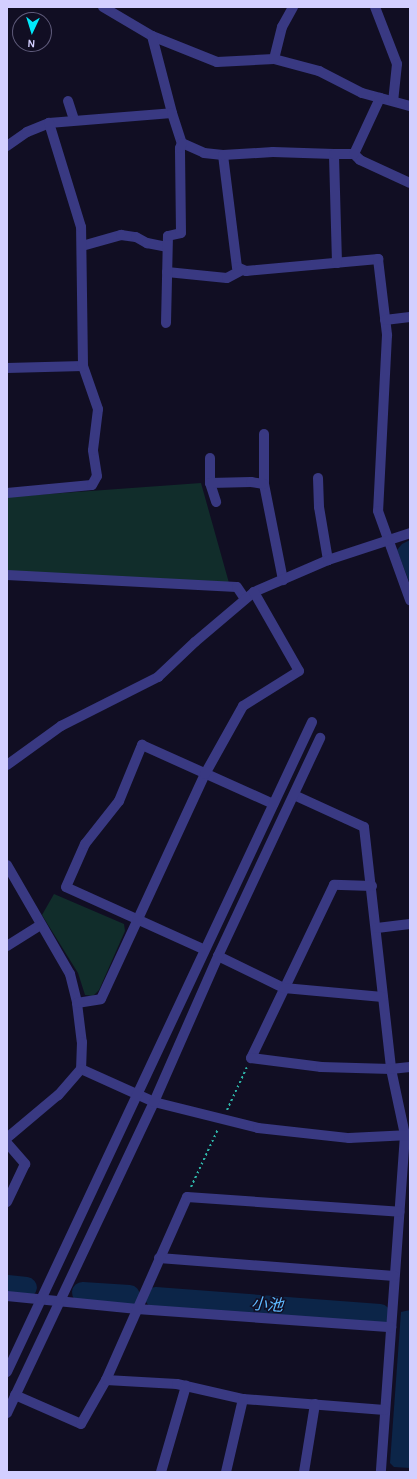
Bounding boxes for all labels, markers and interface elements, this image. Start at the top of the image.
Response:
north arrow [12,12,52,52]
text: N [27,37,36,50]
water label: 小池 [250,1294,284,1316]

